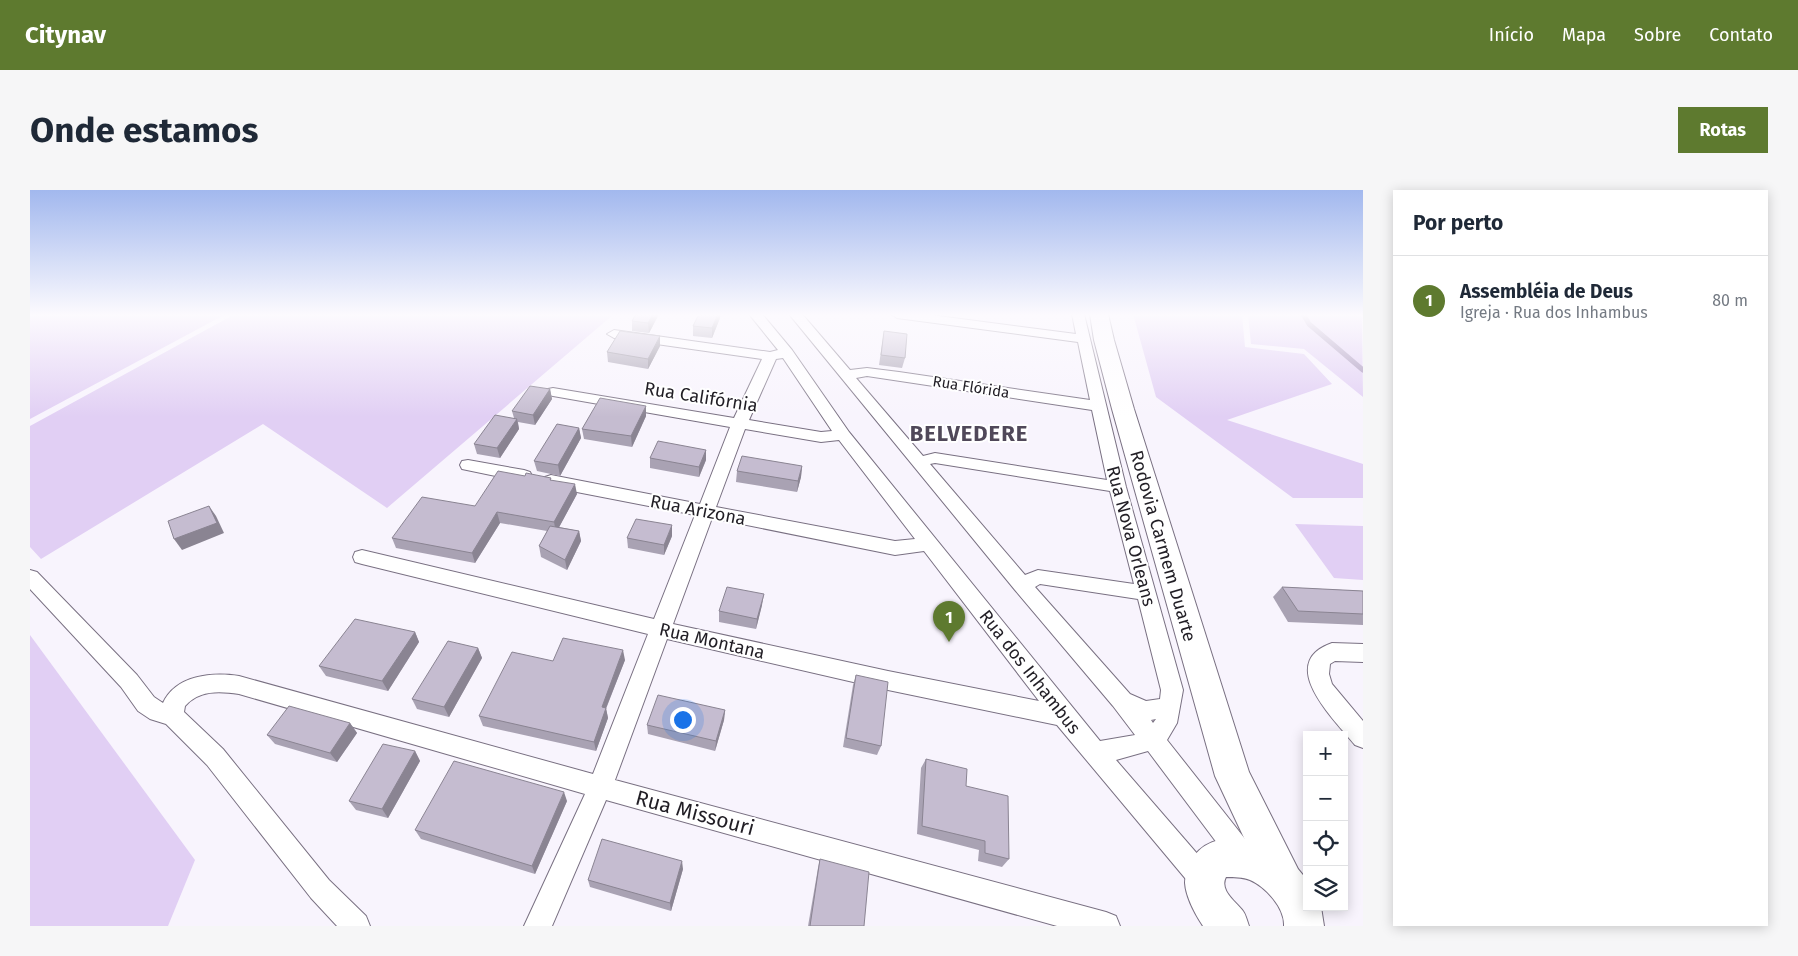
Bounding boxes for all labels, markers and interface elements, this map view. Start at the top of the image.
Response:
text: Citynav [25,21,106,49]
text: Início [1489,24,1534,46]
text: Mapa [1562,24,1606,46]
text: Sobre [1634,24,1681,46]
text: Contato [1709,24,1773,46]
button: Rotas [1678,107,1768,153]
text: Onde estamos [30,109,258,151]
text: Por perto [1413,210,1503,236]
text: Assembléia de Deus [1460,280,1633,303]
text: 1 [1425,291,1433,310]
text: 80 m [1712,291,1748,310]
text: Igreja · Rua dos Inhambus [1460,303,1648,322]
street label: Rua Flórida [931,372,1011,402]
street label: Rua Califórnia [643,377,759,417]
district label: BELVEDERE [910,420,1028,447]
street label: Rodovia Carmem Duarte [1125,448,1201,644]
street label: Rua Nova Orleans [1102,463,1160,609]
street label: Rua Arizona [648,490,748,530]
pin: 1 [933,601,965,642]
street label: Rua dos Inhambus [975,606,1085,738]
street label: Rua Montana [657,618,767,664]
your location [670,707,696,733]
map controls [1303,731,1348,911]
button: + [1303,731,1348,776]
button: − [1303,776,1348,821]
street label: Rua Missouri [633,785,757,841]
button: locate [1303,821,1348,866]
button: layers [1303,866,1348,911]

